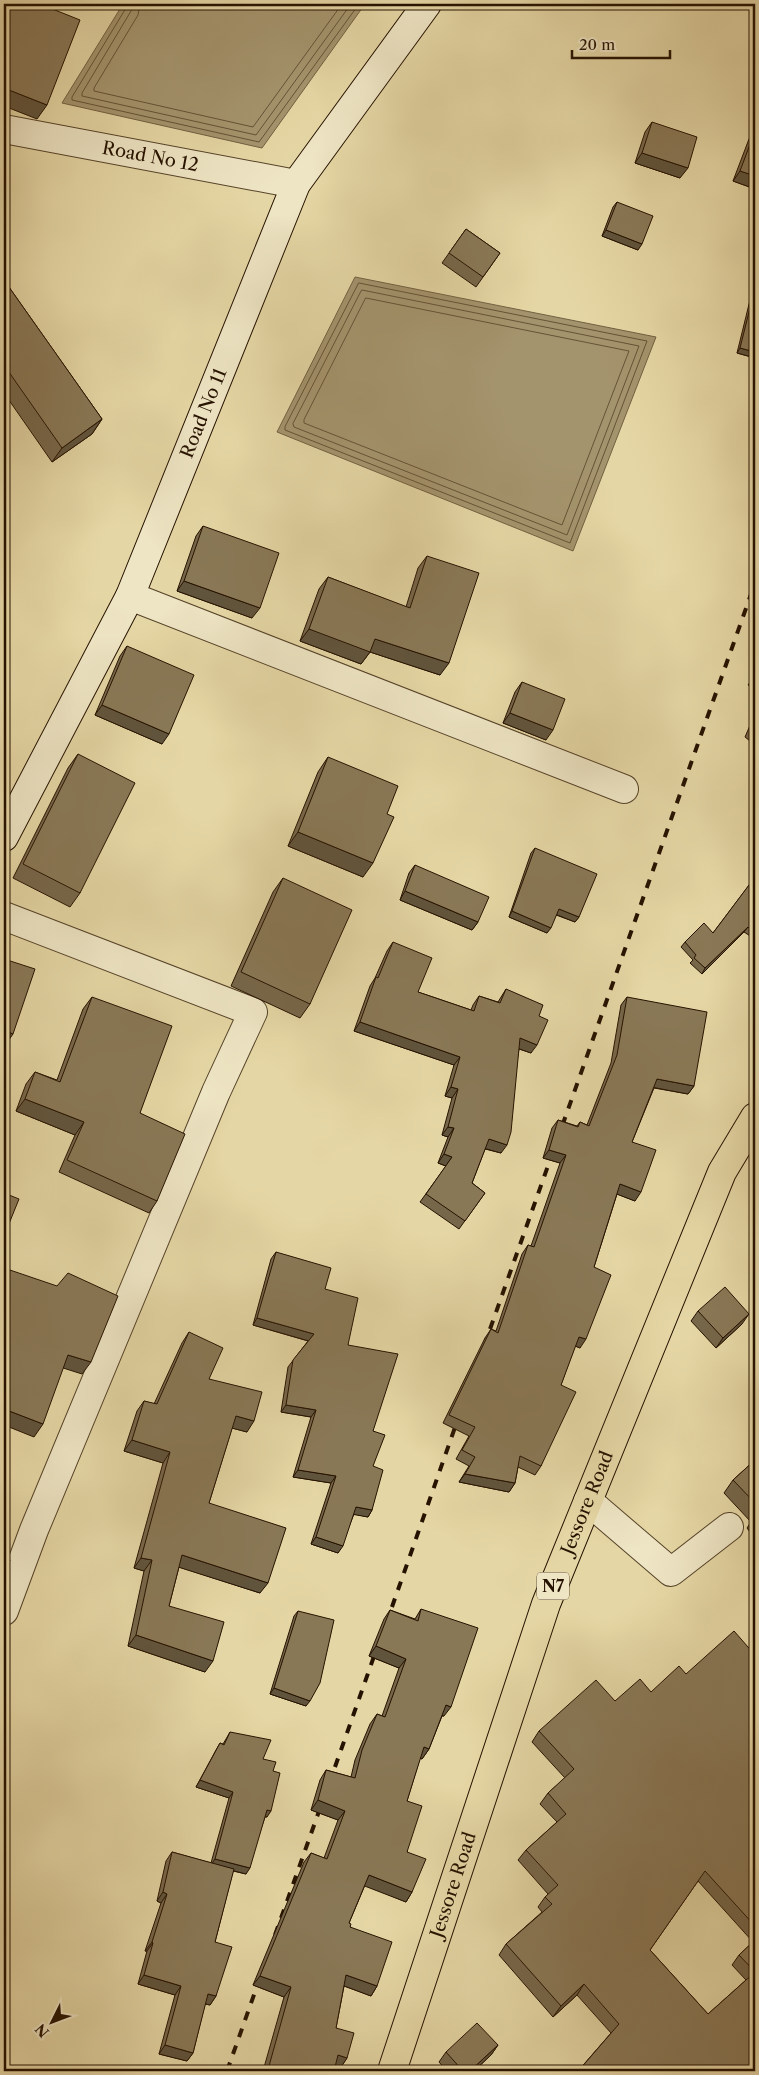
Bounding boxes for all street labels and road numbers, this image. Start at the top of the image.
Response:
street label: Road No 12 [100,137,200,176]
street label: Road No 11 [176,365,232,461]
street label: Jessore Road [555,1448,618,1561]
road number: N7 [537,1572,569,1600]
street label: Jessore Road [425,1829,481,1943]

